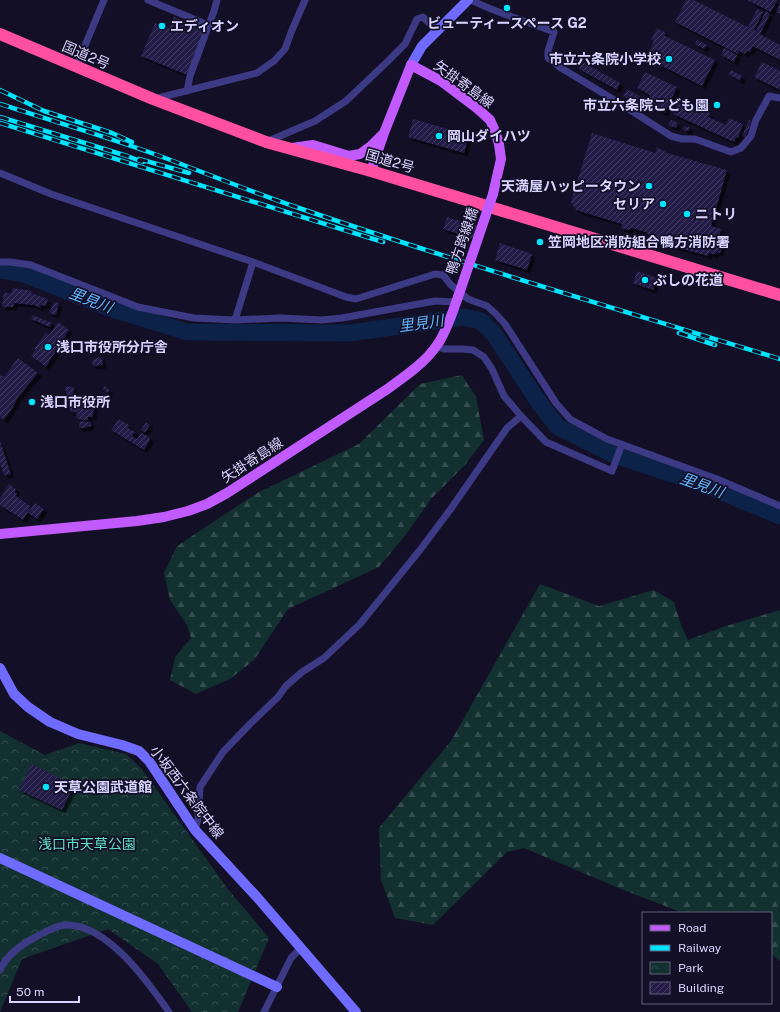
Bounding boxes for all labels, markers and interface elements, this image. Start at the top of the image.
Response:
marker: ビューティースペース G2 [502,3,512,13]
place label: ビューティースペース G2 [427,15,587,31]
place label: エディオン [170,18,239,34]
marker: エディオン [157,21,167,31]
street label: 国道2号 [60,38,112,72]
place label: 市立六条院小学校 [549,51,661,67]
marker: 市立六条院小学校 [664,54,674,64]
street label: 矢掛寄島線 [431,57,497,111]
place label: 市立六条院こども園 [583,97,709,113]
marker: 市立六条院こども園 [712,100,722,110]
place label: 岡山ダイハツ [447,128,531,144]
marker: 岡山ダイハツ [434,131,444,141]
street label: 国道2号 [364,146,416,176]
place label: 天満屋ハッピータウン [501,178,641,194]
marker: 天満屋ハッピータウン [644,181,654,191]
place label: セリア [613,196,655,212]
marker: セリア [658,199,668,209]
street label: 鴨方跨線橋 [443,205,481,277]
place label: ニトリ [695,206,737,222]
marker: ニトリ [682,209,692,219]
place label: 笠岡地区消防組合鴨方消防署 [548,234,730,250]
marker: 笠岡地区消防組合鴨方消防署 [535,237,545,247]
place label: ぶしの花道 [653,272,723,288]
marker: ぶしの花道 [640,275,650,285]
water label: 里見川 [67,284,117,317]
water label: 里見川 [398,311,446,335]
place label: 浅口市役所分庁舎 [56,339,168,355]
marker: 浅口市役所分庁舎 [43,342,53,352]
place label: 浅口市役所 [40,394,110,410]
marker: 浅口市役所 [27,397,37,407]
street label: 矢掛寄島線 [218,434,286,486]
water label: 里見川 [678,469,728,501]
street label: 小坂西六条院中線 [147,742,227,842]
place label: 天草公園武道館 [54,779,152,795]
marker: 天草公園武道館 [41,782,51,792]
park label: 浅口市天草公園 [38,836,136,852]
legend [642,912,772,1004]
text: Road [678,921,706,935]
text: Railway [678,941,722,955]
text: Park [678,961,704,975]
scale bar [10,978,79,1004]
text: Building [678,981,724,995]
text: 50 m [16,985,44,999]

